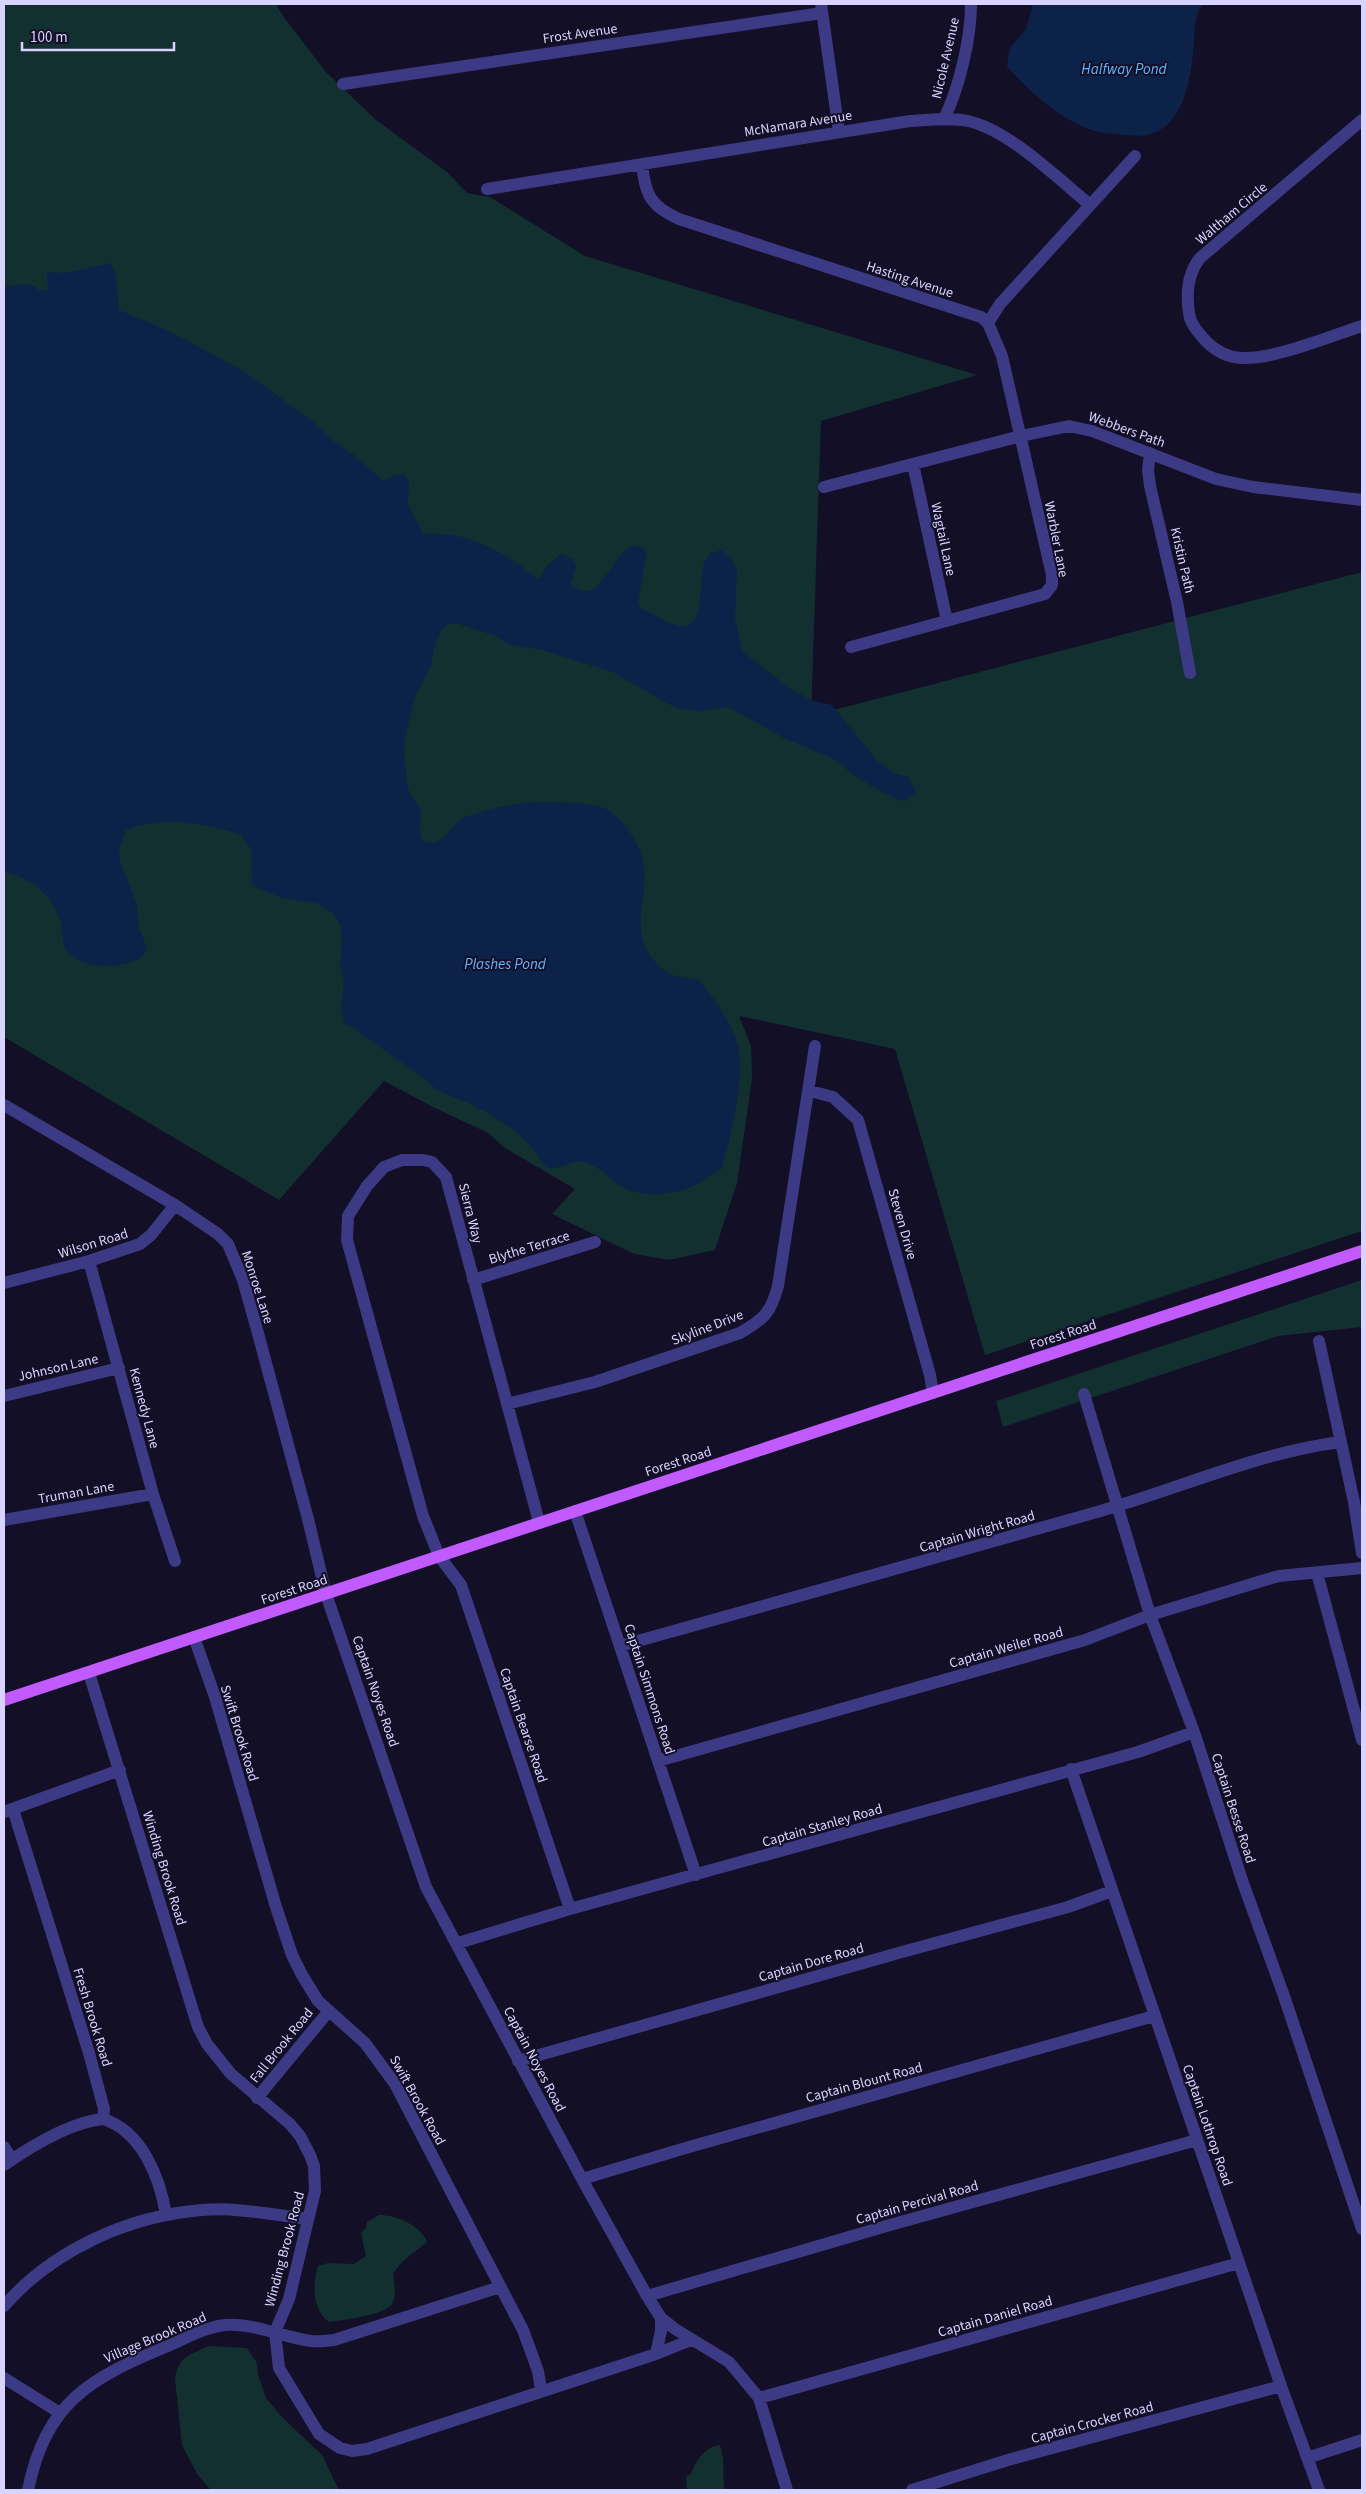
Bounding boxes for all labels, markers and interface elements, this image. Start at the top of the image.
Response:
street label: Nicole Avenue [927,16,965,101]
street label: Frost Avenue [542,19,619,49]
scale bar [22,20,175,52]
text: 100 m [30,27,68,48]
water label: Halfway Pond [1081,59,1168,80]
street label: McNamara Avenue [743,106,854,142]
street label: Waltham Circle [1191,178,1272,250]
street label: Hasting Avenue [864,256,956,303]
street label: Webbers Path [1085,407,1168,453]
street label: Warbler Lane [1039,499,1073,579]
street label: Wagtail Lane [925,501,961,578]
street label: Kristin Path [1165,525,1199,595]
water label: Plashes Pond [464,954,547,975]
street label: Sierra Way [453,1181,487,1246]
street label: Steven Drive [882,1186,922,1262]
street label: Wilson Road [56,1224,131,1264]
street label: Blythe Terrace [486,1226,572,1270]
street label: Monroe Lane [236,1248,278,1327]
street label: Skyline Drive [668,1305,746,1351]
street label: Forest Road [1027,1315,1099,1355]
street label: Johnson Lane [16,1349,100,1387]
street label: Kennedy Lane [124,1366,164,1451]
street label: Forest Road [642,1442,714,1482]
street label: Truman Lane [37,1476,116,1510]
street label: Captain Wright Road [917,1506,1037,1558]
street label: Forest Road [258,1570,330,1610]
street label: Captain Simmons Road [619,1622,680,1757]
street label: Captain Weiler Road [947,1622,1066,1674]
street label: Captain Noyes Road [347,1633,404,1750]
street label: Captain Bearse Road [494,1665,552,1786]
street label: Swift Brook Road [215,1683,263,1784]
street label: Captain Besse Road [1206,1751,1260,1866]
street label: Captain Stanley Road [760,1799,885,1853]
street label: Winding Brook Road [137,1809,191,1928]
street label: Captain Dore Road [756,1938,866,1988]
street label: Fresh Brook Road [67,1965,117,2069]
street label: Captain Noyes Road [498,2003,570,2116]
street label: Fall Brook Road [245,2004,318,2087]
street label: Swift Brook Road [384,2052,450,2149]
street label: Captain Blount Road [804,2058,925,2108]
street label: Captain Lothrop Road [1177,2062,1237,2189]
street label: Captain Percival Road [854,2176,981,2230]
street label: Winding Brook Road [260,2189,310,2309]
street label: Captain Daniel Road [936,2291,1055,2343]
street label: Village Brook Road [101,2307,210,2368]
street label: Captain Crocker Road [1029,2397,1156,2449]

